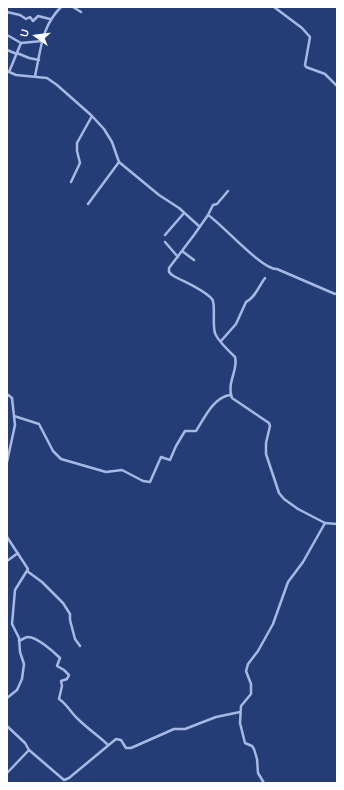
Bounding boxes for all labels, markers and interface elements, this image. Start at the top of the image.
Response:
north arrow [16,16,56,56]
text: U [17,28,32,39]

